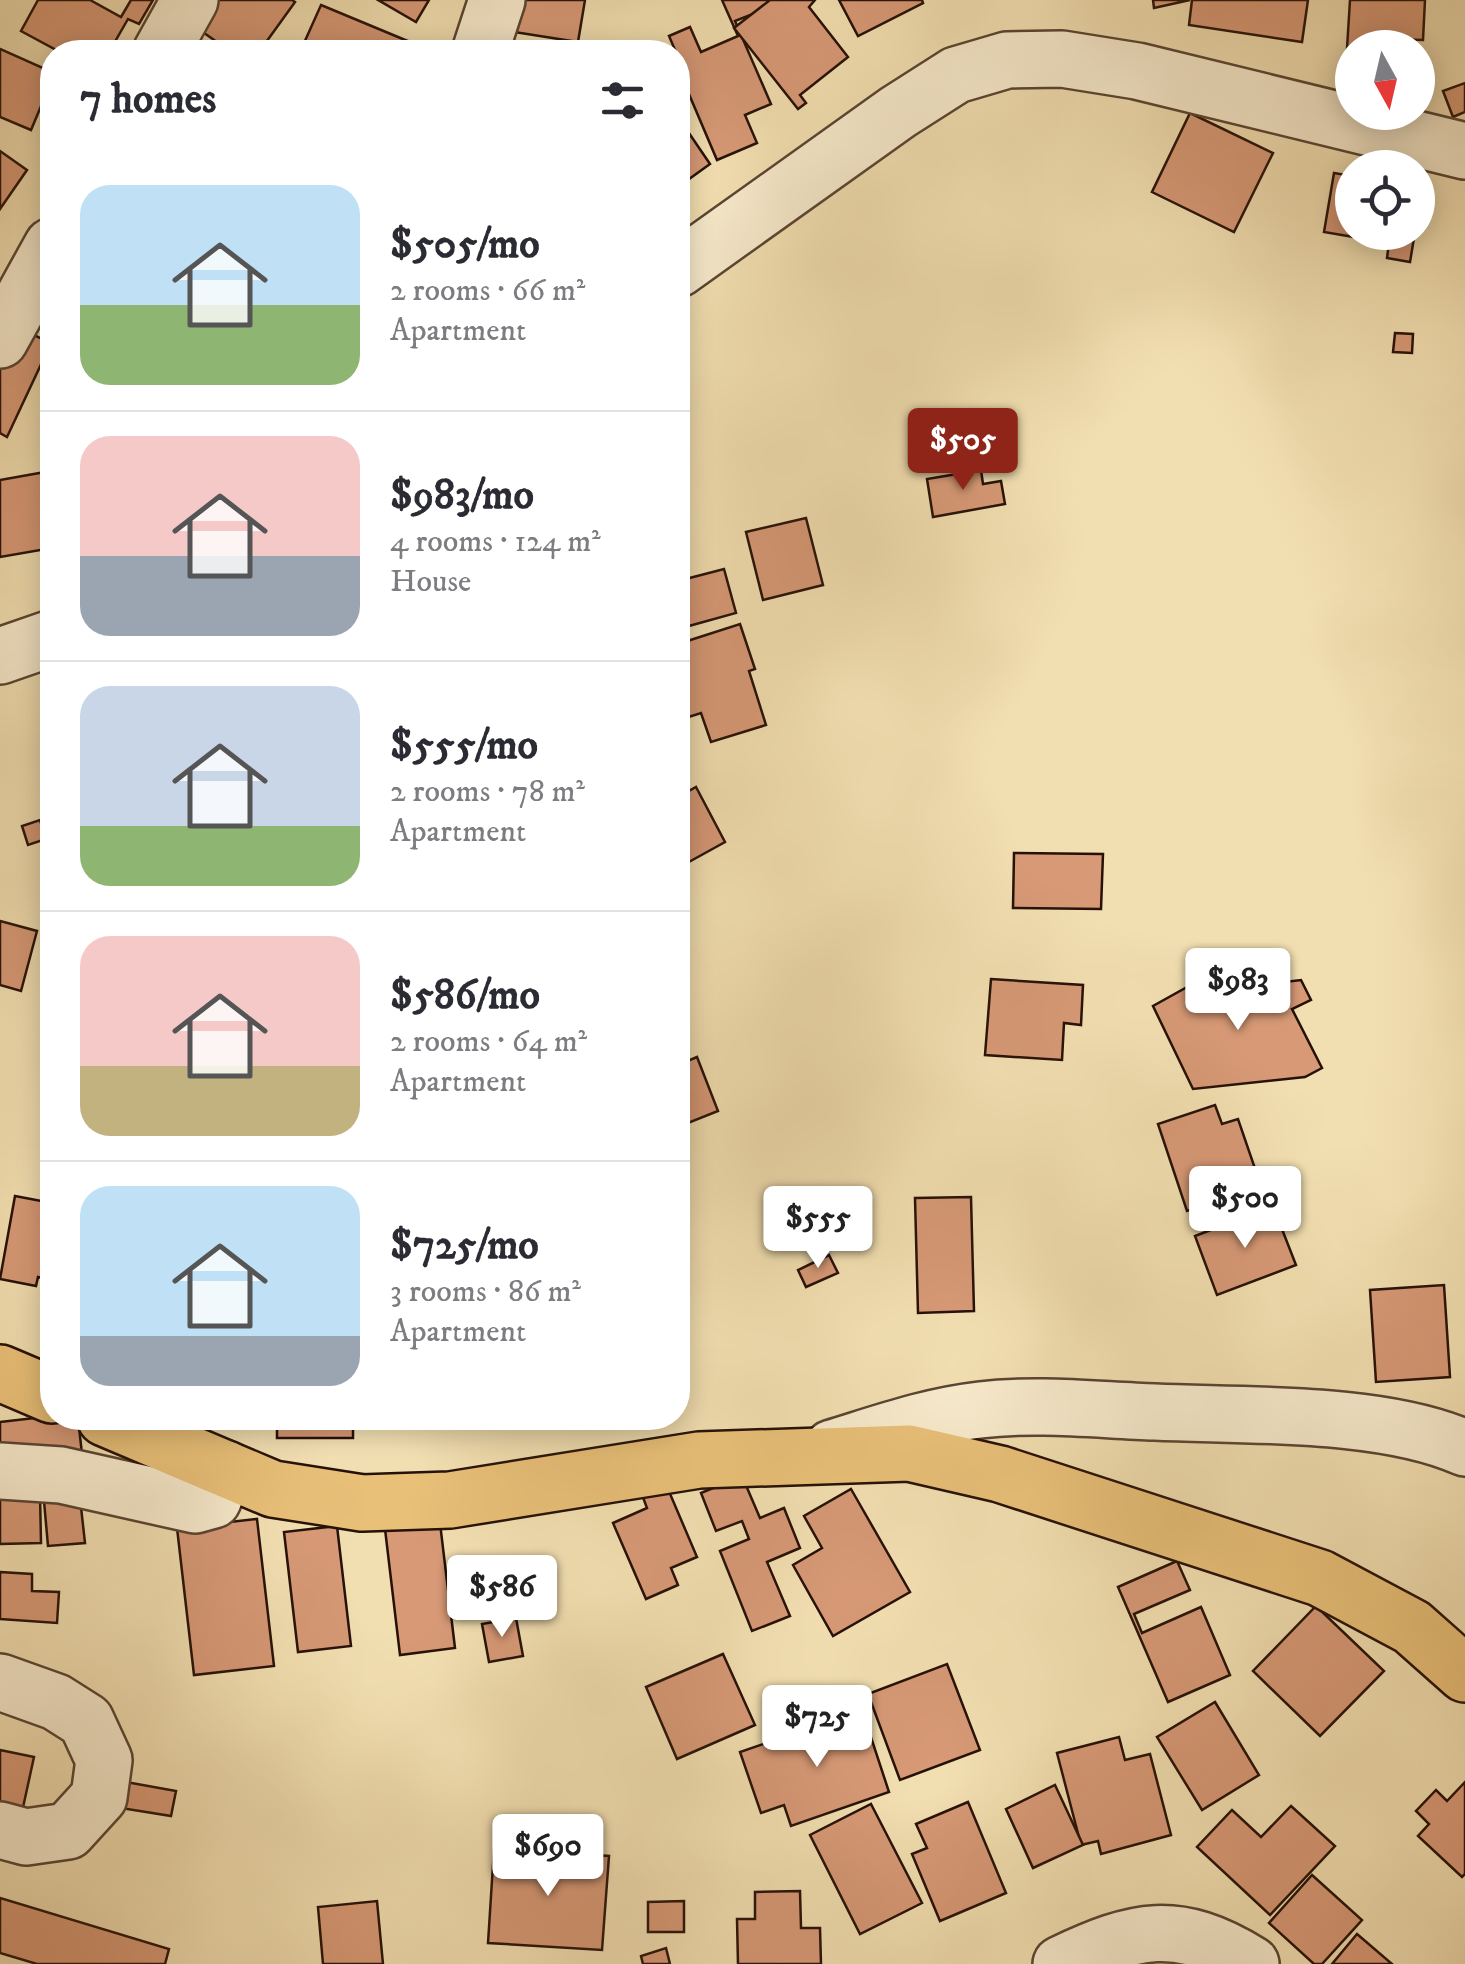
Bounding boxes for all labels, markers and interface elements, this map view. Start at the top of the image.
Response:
north arrow [1335,30,1435,130]
map controls [1335,30,1435,250]
icon: filters [595,73,650,128]
text: 7 homes [80,74,216,126]
button: locate [1335,150,1435,250]
text: $505/mo [390,219,540,271]
icon: home [160,225,280,345]
text: 2 rooms · 66 m² [390,271,585,311]
text: Apartment [390,311,526,351]
pin: $505 [904,408,1022,493]
text: $505 [930,420,996,460]
text: $983/mo [390,470,534,522]
icon: home [160,476,280,596]
text: 4 rooms · 124 m² [390,522,601,562]
text: House [390,562,471,602]
text: $555/mo [390,720,538,772]
icon: home [160,726,280,846]
text: 2 rooms · 78 m² [390,772,585,812]
text: Apartment [390,812,526,852]
pin: $983 [1179,948,1297,1033]
text: $983 [1207,960,1269,1000]
text: $586/mo [390,970,540,1022]
icon: home [160,976,280,1096]
text: 2 rooms · 64 m² [390,1022,587,1062]
text: Apartment [390,1062,526,1102]
pin: $500 [1186,1166,1304,1251]
text: $500 [1211,1178,1279,1218]
pin: $555 [759,1186,877,1271]
text: $555 [785,1198,851,1238]
text: $725/mo [390,1220,539,1272]
icon: home [160,1226,280,1346]
text: 3 rooms · 86 m² [390,1272,581,1312]
text: Apartment [390,1312,526,1352]
pin: $586 [443,1555,561,1640]
text: $586 [469,1567,535,1607]
pin: $725 [758,1685,876,1770]
text: $725 [784,1697,850,1737]
pin: $690 [489,1814,607,1899]
text: $690 [514,1826,582,1866]

